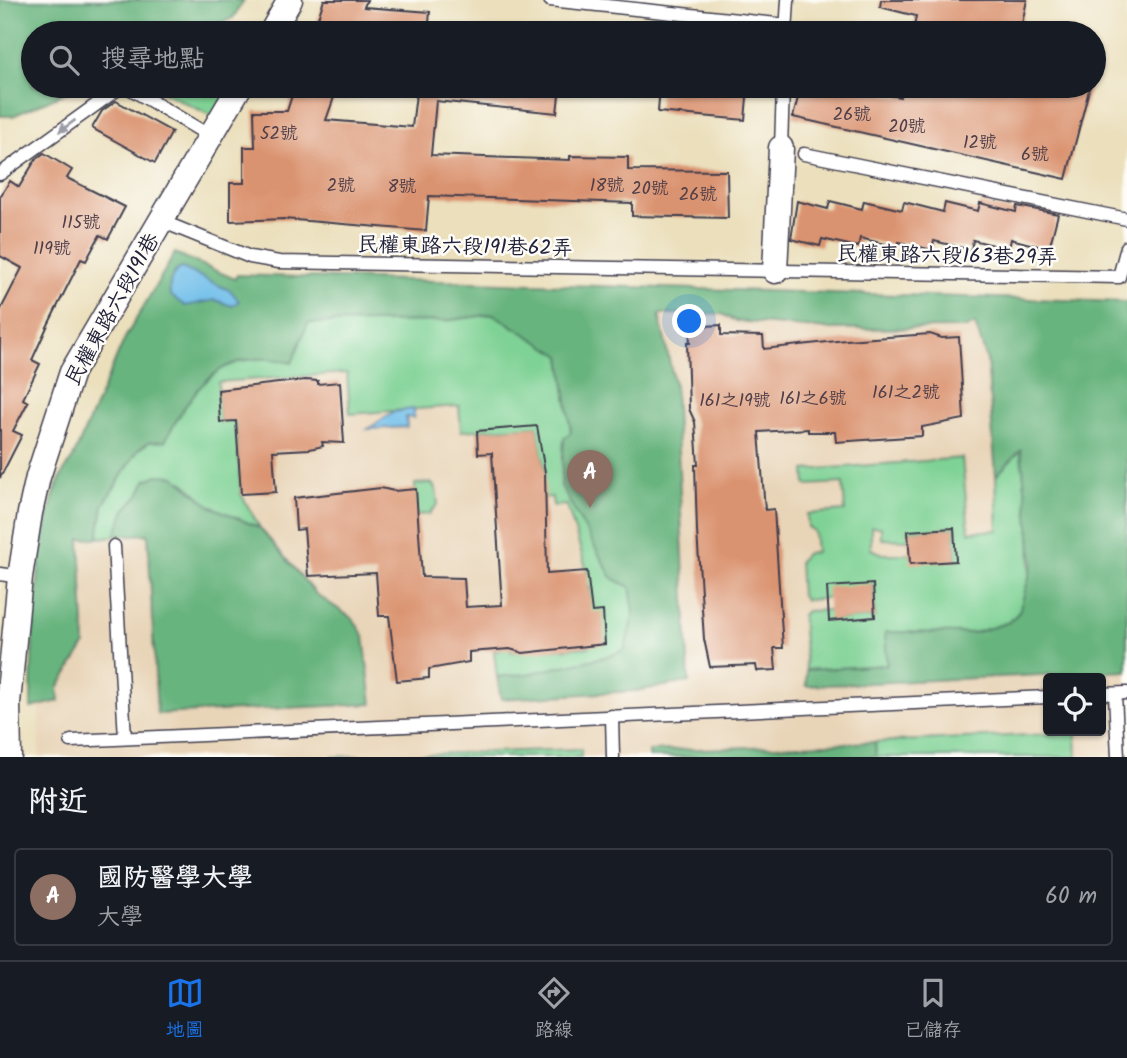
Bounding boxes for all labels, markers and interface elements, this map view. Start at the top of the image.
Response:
search box [21,21,1106,98]
text: 搜尋地點 [101,39,205,81]
icon: search [45,41,83,79]
house number: 26號 [833,101,871,130]
house number: 20號 [888,113,926,142]
one-way arrow [57,119,76,133]
house number: 52號 [260,120,298,149]
house number: 12號 [963,129,997,158]
house number: 6號 [1021,141,1049,170]
house number: 2號 [327,172,355,201]
house number: 18號 [590,172,624,201]
house number: 8號 [388,173,416,202]
house number: 20號 [631,175,669,204]
house number: 26號 [679,181,717,210]
house number: 115號 [62,209,100,238]
street label: 民權東路六段191巷 [58,227,169,392]
street label: 民權東路六段191巷62弄 [357,229,573,266]
house number: 119號 [33,235,71,264]
street label: 民權東路六段163巷29弄 [836,238,1058,275]
your location [672,304,706,338]
house number: 161之2號 [872,379,940,408]
house number: 161之6號 [779,385,847,414]
house number: 161之19號 [699,387,771,416]
pin: A [567,450,613,508]
map controls [1043,673,1106,736]
button: locate [1043,673,1106,736]
text: 附近 [28,779,88,827]
text: 國防醫學大學 [97,858,253,900]
text: A [46,879,60,915]
text: 60 m [1045,879,1097,915]
text: 大學 [97,900,143,936]
tab: 地圖 [166,974,204,1046]
tab: 路線 [535,974,573,1046]
tab: 已儲存 [904,974,961,1046]

